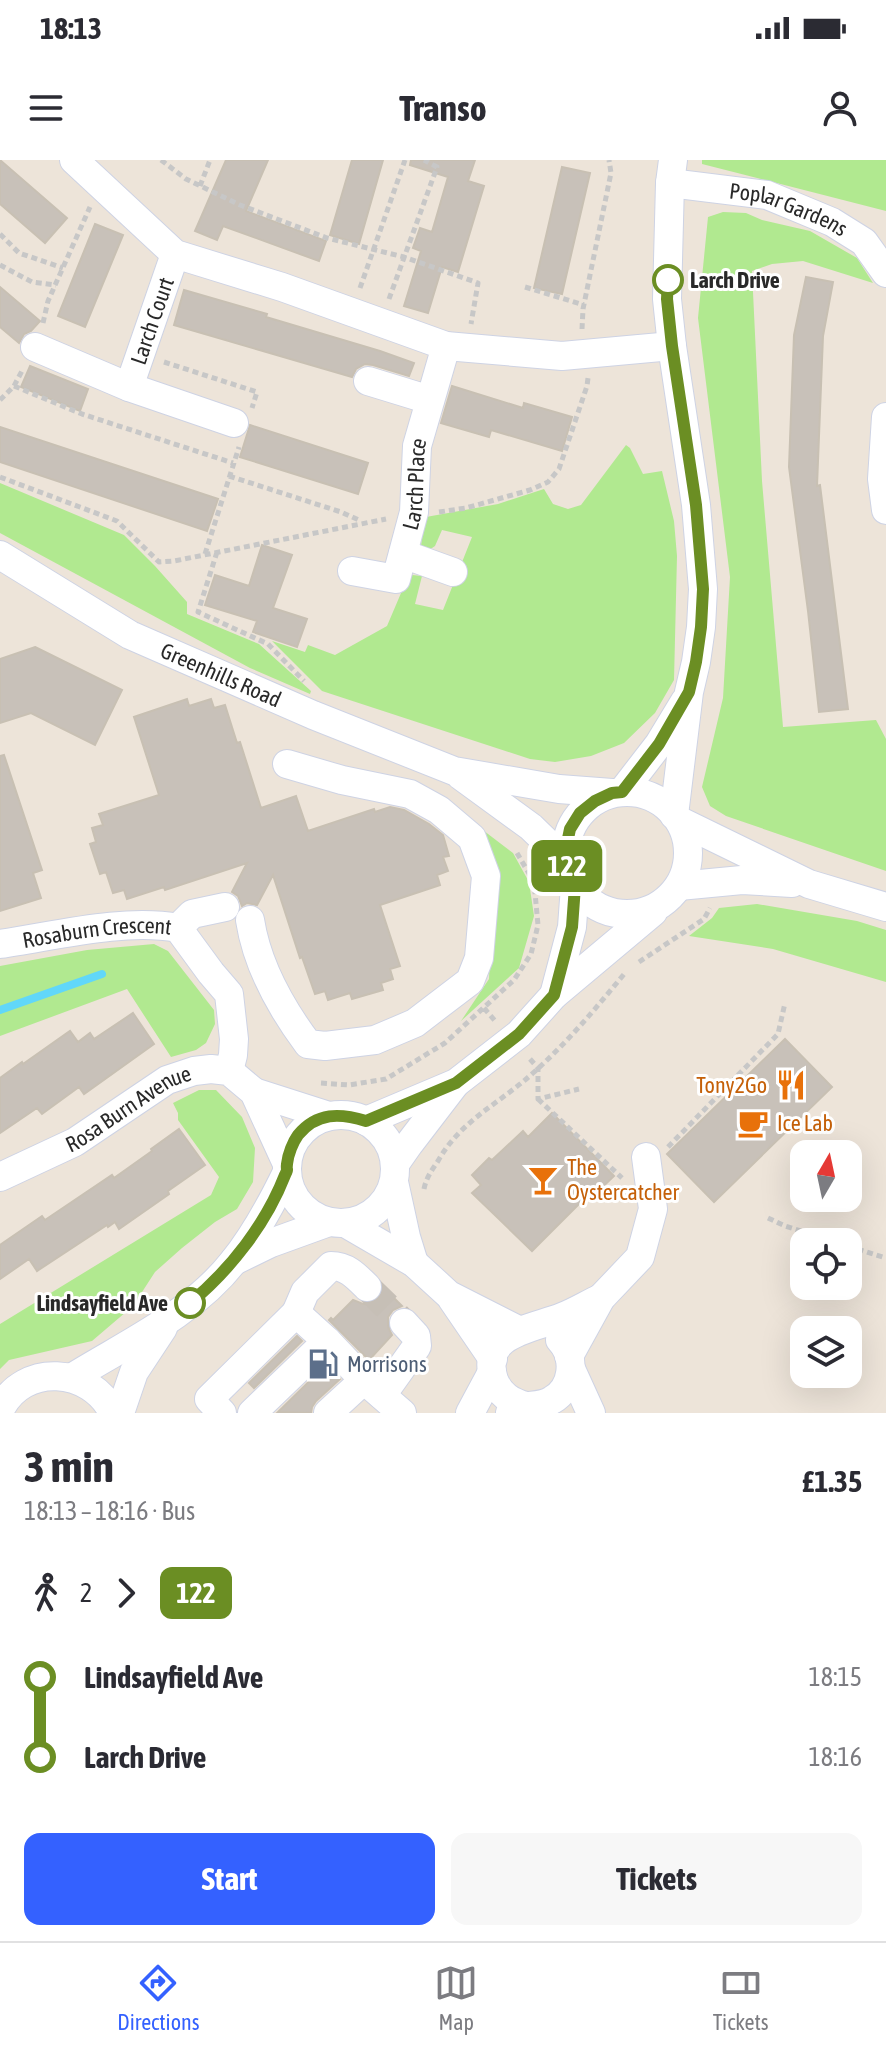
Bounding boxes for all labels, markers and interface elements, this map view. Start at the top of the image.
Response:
text: 18:13 [40,11,102,45]
icon: menu [24,86,68,130]
icon: person [818,86,862,130]
text: Transo [399,87,487,129]
street label: Poplar Gardens [728,177,853,242]
marker: Larch Drive [653,265,683,295]
place label: Larch Drive [690,267,780,293]
street label: Larch Court [125,274,179,368]
street label: Larch Place [397,435,432,533]
street label: Greenhills Road [157,637,285,713]
line badge: 122 [521,840,613,892]
text: 122 [547,850,587,882]
street label: Rosaburn Crescent [20,912,173,953]
street label: Rosa Burn Avenue [61,1060,194,1158]
restaurant icon: Tony2Go [774,1068,808,1102]
place label: Tony2Go [696,1072,767,1098]
cafe icon: Ice Lab [736,1106,770,1140]
place label: Ice Lab [777,1110,833,1136]
north arrow [790,1140,862,1212]
map controls [790,1140,862,1388]
place label: The Oystercatcher [567,1154,680,1205]
bar icon: The Oystercatcher [526,1163,560,1197]
button: locate [790,1228,862,1300]
marker: Lindsayfield Ave [175,1288,205,1318]
place label: Lindsayfield Ave [36,1290,168,1316]
button: layers [790,1316,862,1388]
fuel station icon: Morrisons [306,1347,340,1381]
place label: Morrisons [347,1351,427,1377]
text: 3 min [24,1441,114,1491]
text: £1.35 [802,1464,862,1498]
text: 18:13 – 18:16 · Bus [24,1496,195,1526]
icon: walk [24,1571,68,1615]
icon: forward [104,1571,148,1615]
text: 122 [176,1577,216,1609]
text: 2 [80,1578,92,1608]
text: Lindsayfield Ave [84,1660,263,1694]
text: 18:15 [808,1662,862,1692]
text: Larch Drive [84,1740,206,1774]
text: 18:16 [808,1742,862,1772]
button: Start [24,1833,435,1925]
button: Tickets [451,1833,862,1925]
tab: Directions [117,1961,199,2035]
tab: Map [434,1961,478,2035]
tab: Tickets [713,1961,769,2035]

